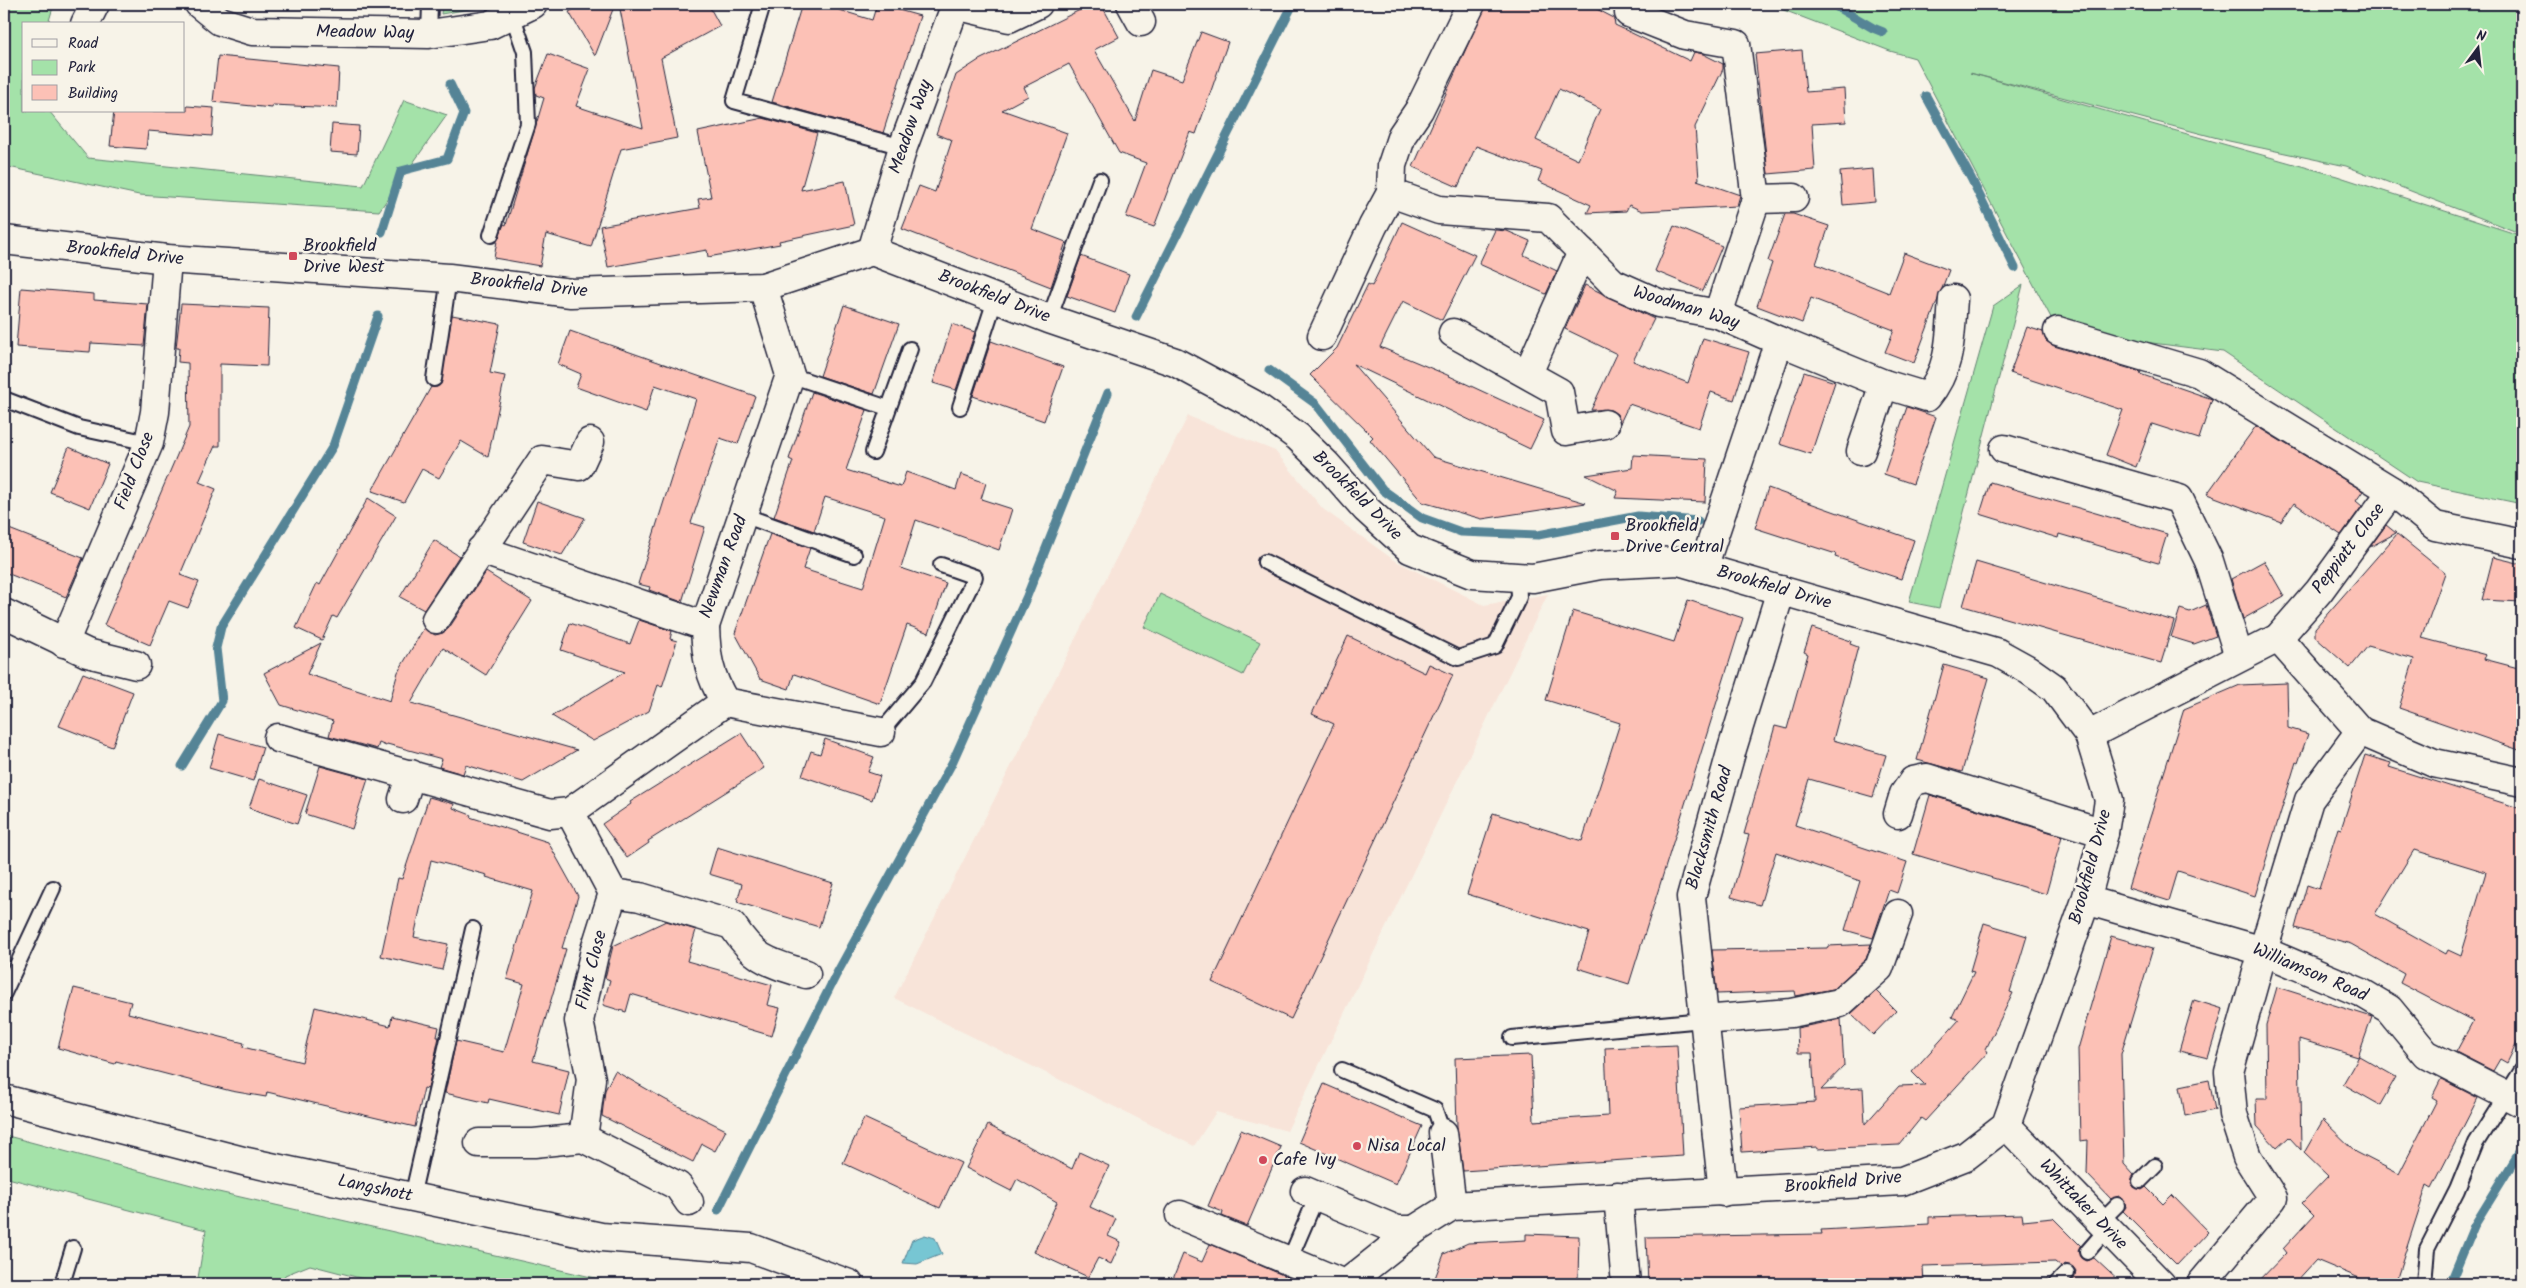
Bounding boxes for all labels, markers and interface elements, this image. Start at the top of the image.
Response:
street label: Meadow Way [316,18,415,48]
legend [22,22,185,112]
north arrow [2454,22,2504,72]
text: N [2474,25,2488,48]
text: Road [68,32,99,56]
text: Park [68,56,96,80]
street label: Meadow Way [881,75,941,178]
text: Building [68,82,118,106]
place label: Brookfield Drive West [303,232,386,282]
street label: Brookfield Drive [65,233,185,275]
marker: Brookfield Drive West [287,250,299,262]
street label: Brookfield Drive [934,262,1054,332]
street label: Brookfield Drive [469,265,589,307]
street label: Woodman Way [1629,278,1743,338]
street label: Field Close [107,428,163,514]
street label: Brookfield Drive [1305,444,1409,548]
street label: Peppiatt Close [2305,497,2393,601]
street label: Newman Road [692,510,756,623]
place label: Brookfield Drive Central [1625,512,1725,562]
marker: Brookfield Drive Central [1609,530,1621,542]
street label: Brookfield Drive [1713,558,1835,618]
street label: Blacksmith Road [1679,762,1742,893]
street label: Brookfield Drive [2062,806,2120,928]
street label: Flint Close [568,927,616,1013]
street label: Williamson Road [2248,936,2373,1011]
place label: Nisa Local [1367,1132,1446,1161]
marker: Nisa Local [1351,1140,1363,1152]
place label: Cafe Ivy [1273,1146,1336,1175]
street label: Whittaker Drive [2032,1153,2134,1257]
marker: Cafe Ivy [1257,1154,1269,1166]
street label: Brookfield Drive [1783,1163,1903,1203]
street label: Langshott [335,1167,416,1211]

